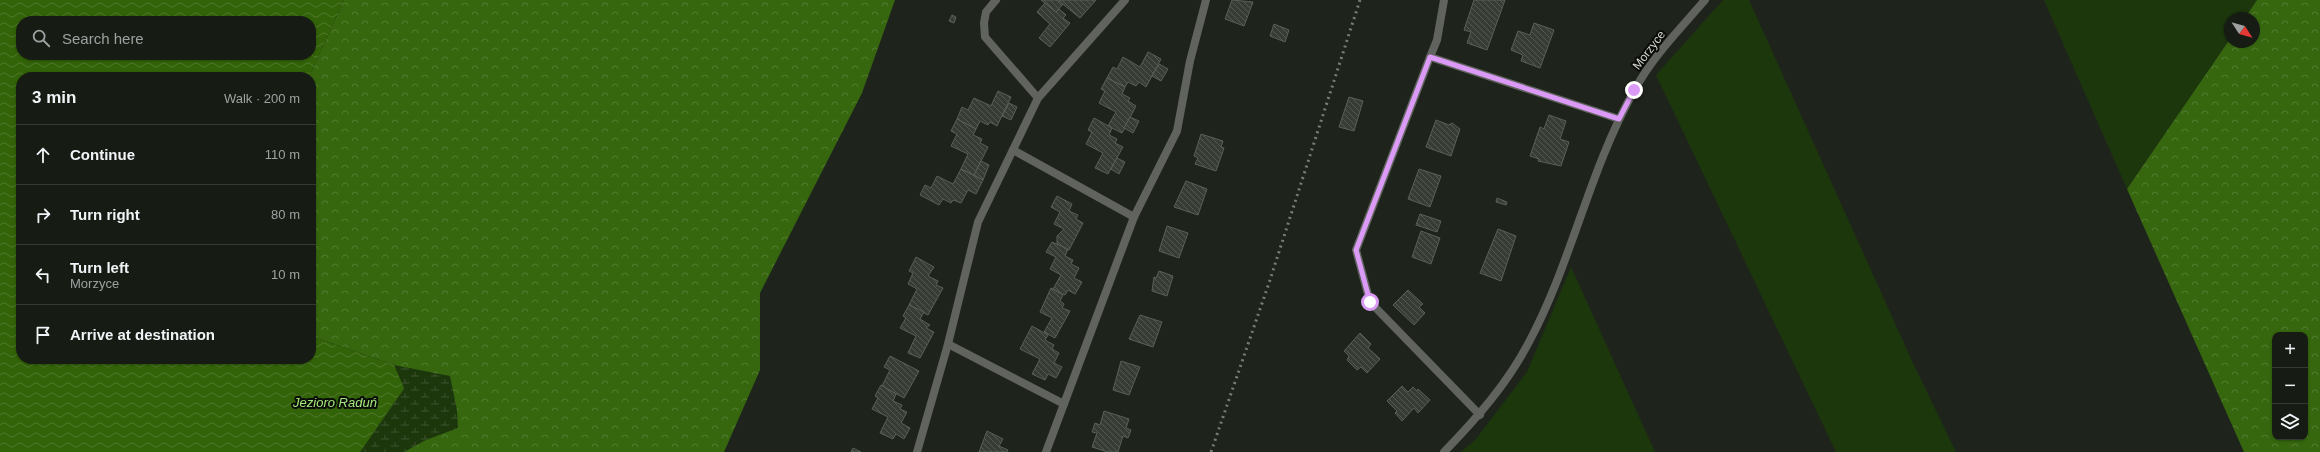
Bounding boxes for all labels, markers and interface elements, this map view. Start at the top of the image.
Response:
north arrow [2224,12,2260,48]
search box [16,16,316,60]
icon: search [30,27,52,49]
street label: Morzyce [1630,27,1668,72]
text: Search here [62,30,144,47]
route end [1625,81,1643,99]
text: 3 min [32,88,76,107]
text: Walk · 200 m [224,91,300,106]
icon: ahead [32,144,54,166]
text: Continue [70,146,135,163]
text: 110 m [265,147,300,162]
icon: right [32,204,54,226]
text: Turn right [70,206,140,223]
text: 80 m [271,207,300,222]
text: Turn left [70,259,129,276]
icon: left [32,264,54,286]
text: 10 m [271,267,300,282]
text: Morzyce [70,276,119,291]
route start [1361,293,1379,311]
icon: arrive [32,324,54,346]
text: Arrive at destination [70,326,215,343]
map controls [2272,332,2308,440]
button: + [2272,332,2308,368]
button: − [2272,368,2308,404]
water label: Jezioro Raduń [292,395,377,410]
button: layers [2272,404,2308,440]

